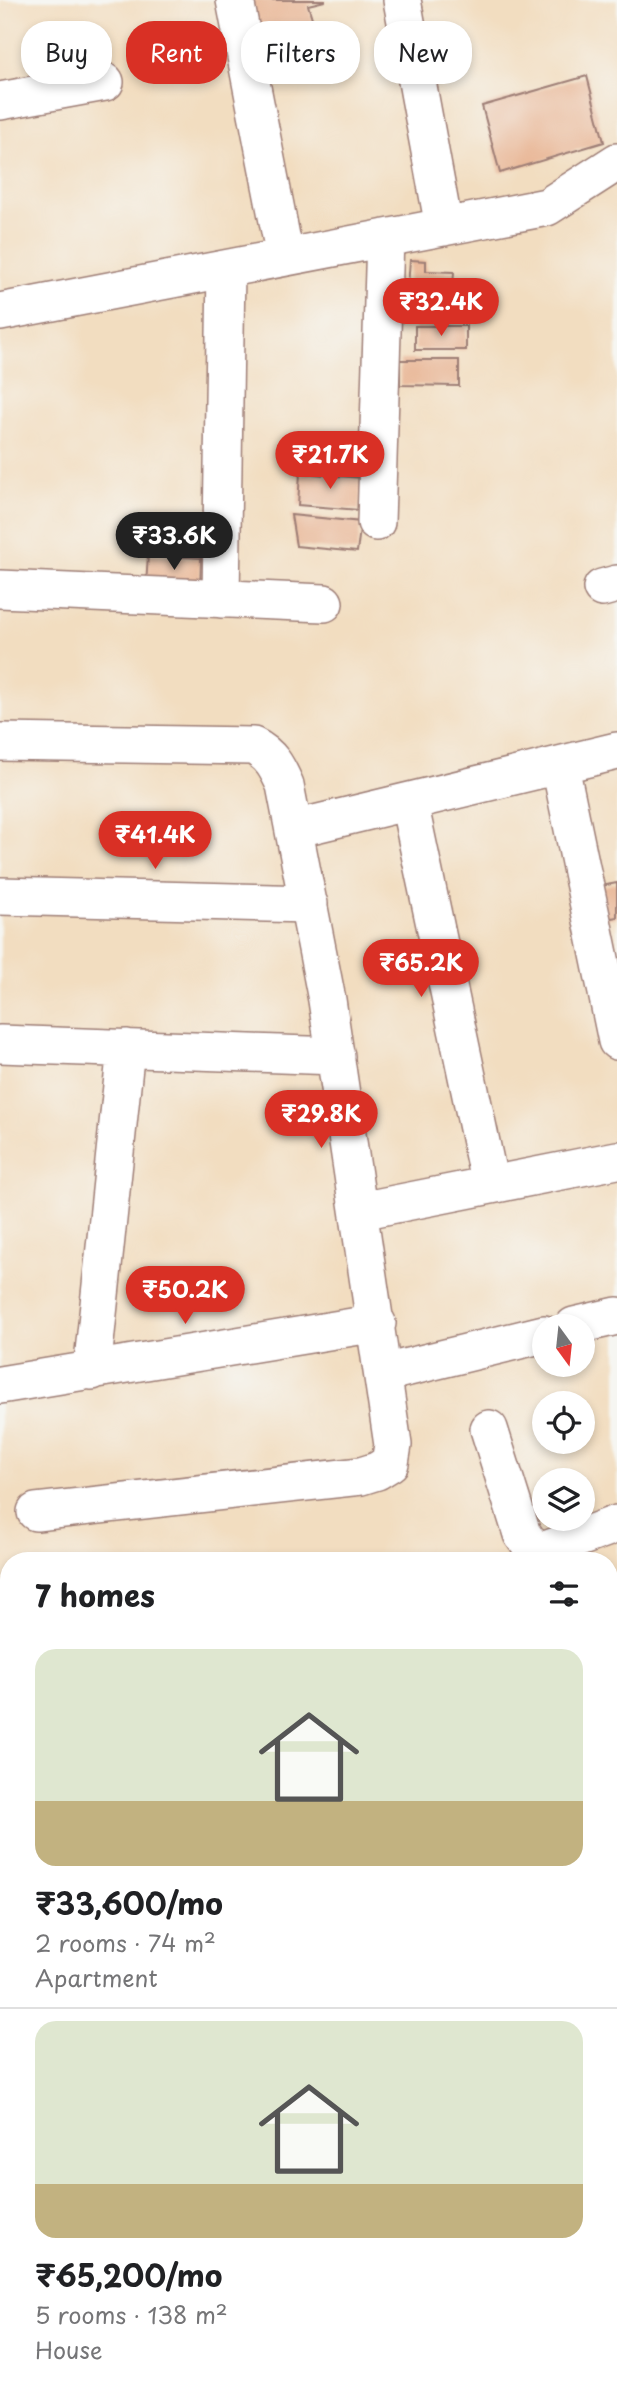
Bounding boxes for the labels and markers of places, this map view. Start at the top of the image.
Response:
pin: ₹32.4K [384,278,498,338]
pin: ₹21.7K [273,432,387,491]
pin: ₹33.6K [117,512,231,572]
pin: ₹41.4K [98,812,212,871]
pin: ₹65.2K [364,940,478,999]
pin: ₹29.8K [264,1090,378,1150]
pin: ₹50.2K [128,1266,242,1326]

